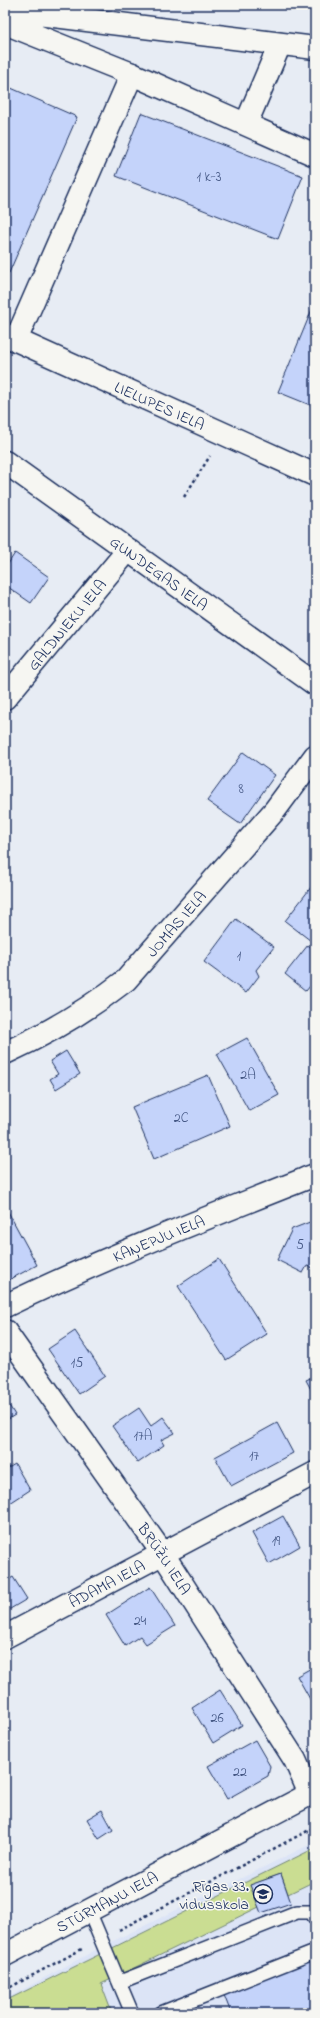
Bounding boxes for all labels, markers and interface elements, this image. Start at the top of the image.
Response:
house number: 1 k-3 [196,167,222,188]
street label: LIELUPES IELA [110,376,208,438]
street label: GUNDEGAS IELA [104,531,213,618]
street label: GALDNIEKU IELA [23,574,113,677]
house number: 8 [238,779,244,800]
street label: JOMAS IELA [141,886,213,963]
house number: 1 [237,946,242,967]
house number: 2A [240,1065,256,1086]
house number: 2C [174,1108,189,1129]
street label: KAŅEPJU IELA [110,1210,209,1270]
house number: 5 [296,1235,304,1256]
house number: 15 [71,1353,83,1374]
house number: 17A [134,1426,152,1447]
house number: 17 [249,1446,259,1467]
street label: BRŪŽU IELA [130,1518,196,1600]
house number: 19 [272,1531,281,1552]
street label: ĀDAMA IELA [65,1555,150,1615]
house number: 24 [134,1611,147,1632]
house number: 26 [210,1708,224,1729]
house number: 22 [233,1762,247,1783]
street label: STŪRMAŅU IELA [52,1866,163,1940]
place label: Rīgas 33. vidusskola [179,1875,249,1917]
school or university icon: Rīgas 33. vidusskola [252,1883,274,1905]

